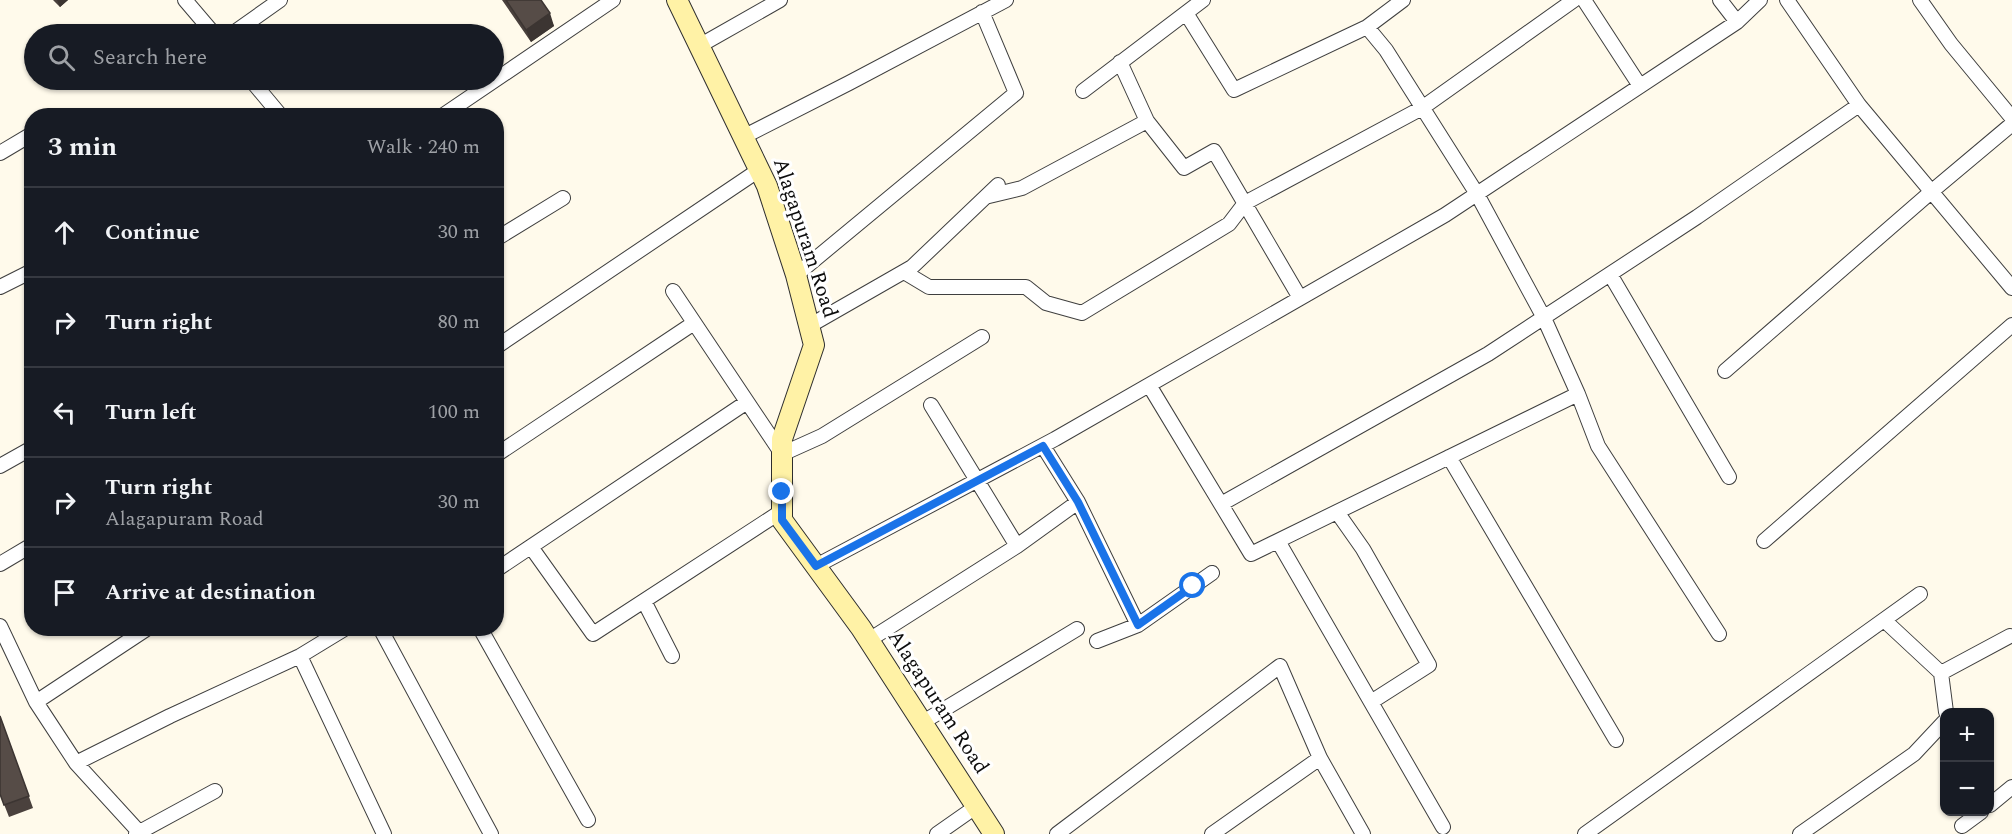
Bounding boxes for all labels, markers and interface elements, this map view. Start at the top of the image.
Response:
search box [24,24,504,90]
icon: search [45,41,78,74]
text: Search here [93,41,207,74]
text: 3 min [48,127,117,167]
text: Walk · 240 m [367,132,480,162]
street label: Alagapuram Road [764,154,846,322]
icon: ahead [48,216,81,249]
text: Continue [105,216,200,249]
text: 30 m [438,217,480,247]
icon: right [48,306,81,339]
text: Turn right [105,306,212,339]
text: 80 m [438,307,480,337]
icon: left [48,396,81,429]
text: Turn left [105,396,197,429]
text: 100 m [428,397,480,427]
text: Turn right [105,471,212,504]
route end [768,478,794,504]
icon: right [48,486,81,519]
text: 30 m [438,487,480,517]
text: Alagapuram Road [105,504,264,534]
route start [1179,572,1205,598]
icon: arrive [48,576,81,609]
text: Arrive at destination [105,576,316,609]
street label: Alagapuram Road [879,623,997,781]
map controls [1940,708,1994,816]
button: + [1940,708,1994,762]
button: − [1940,762,1994,816]

